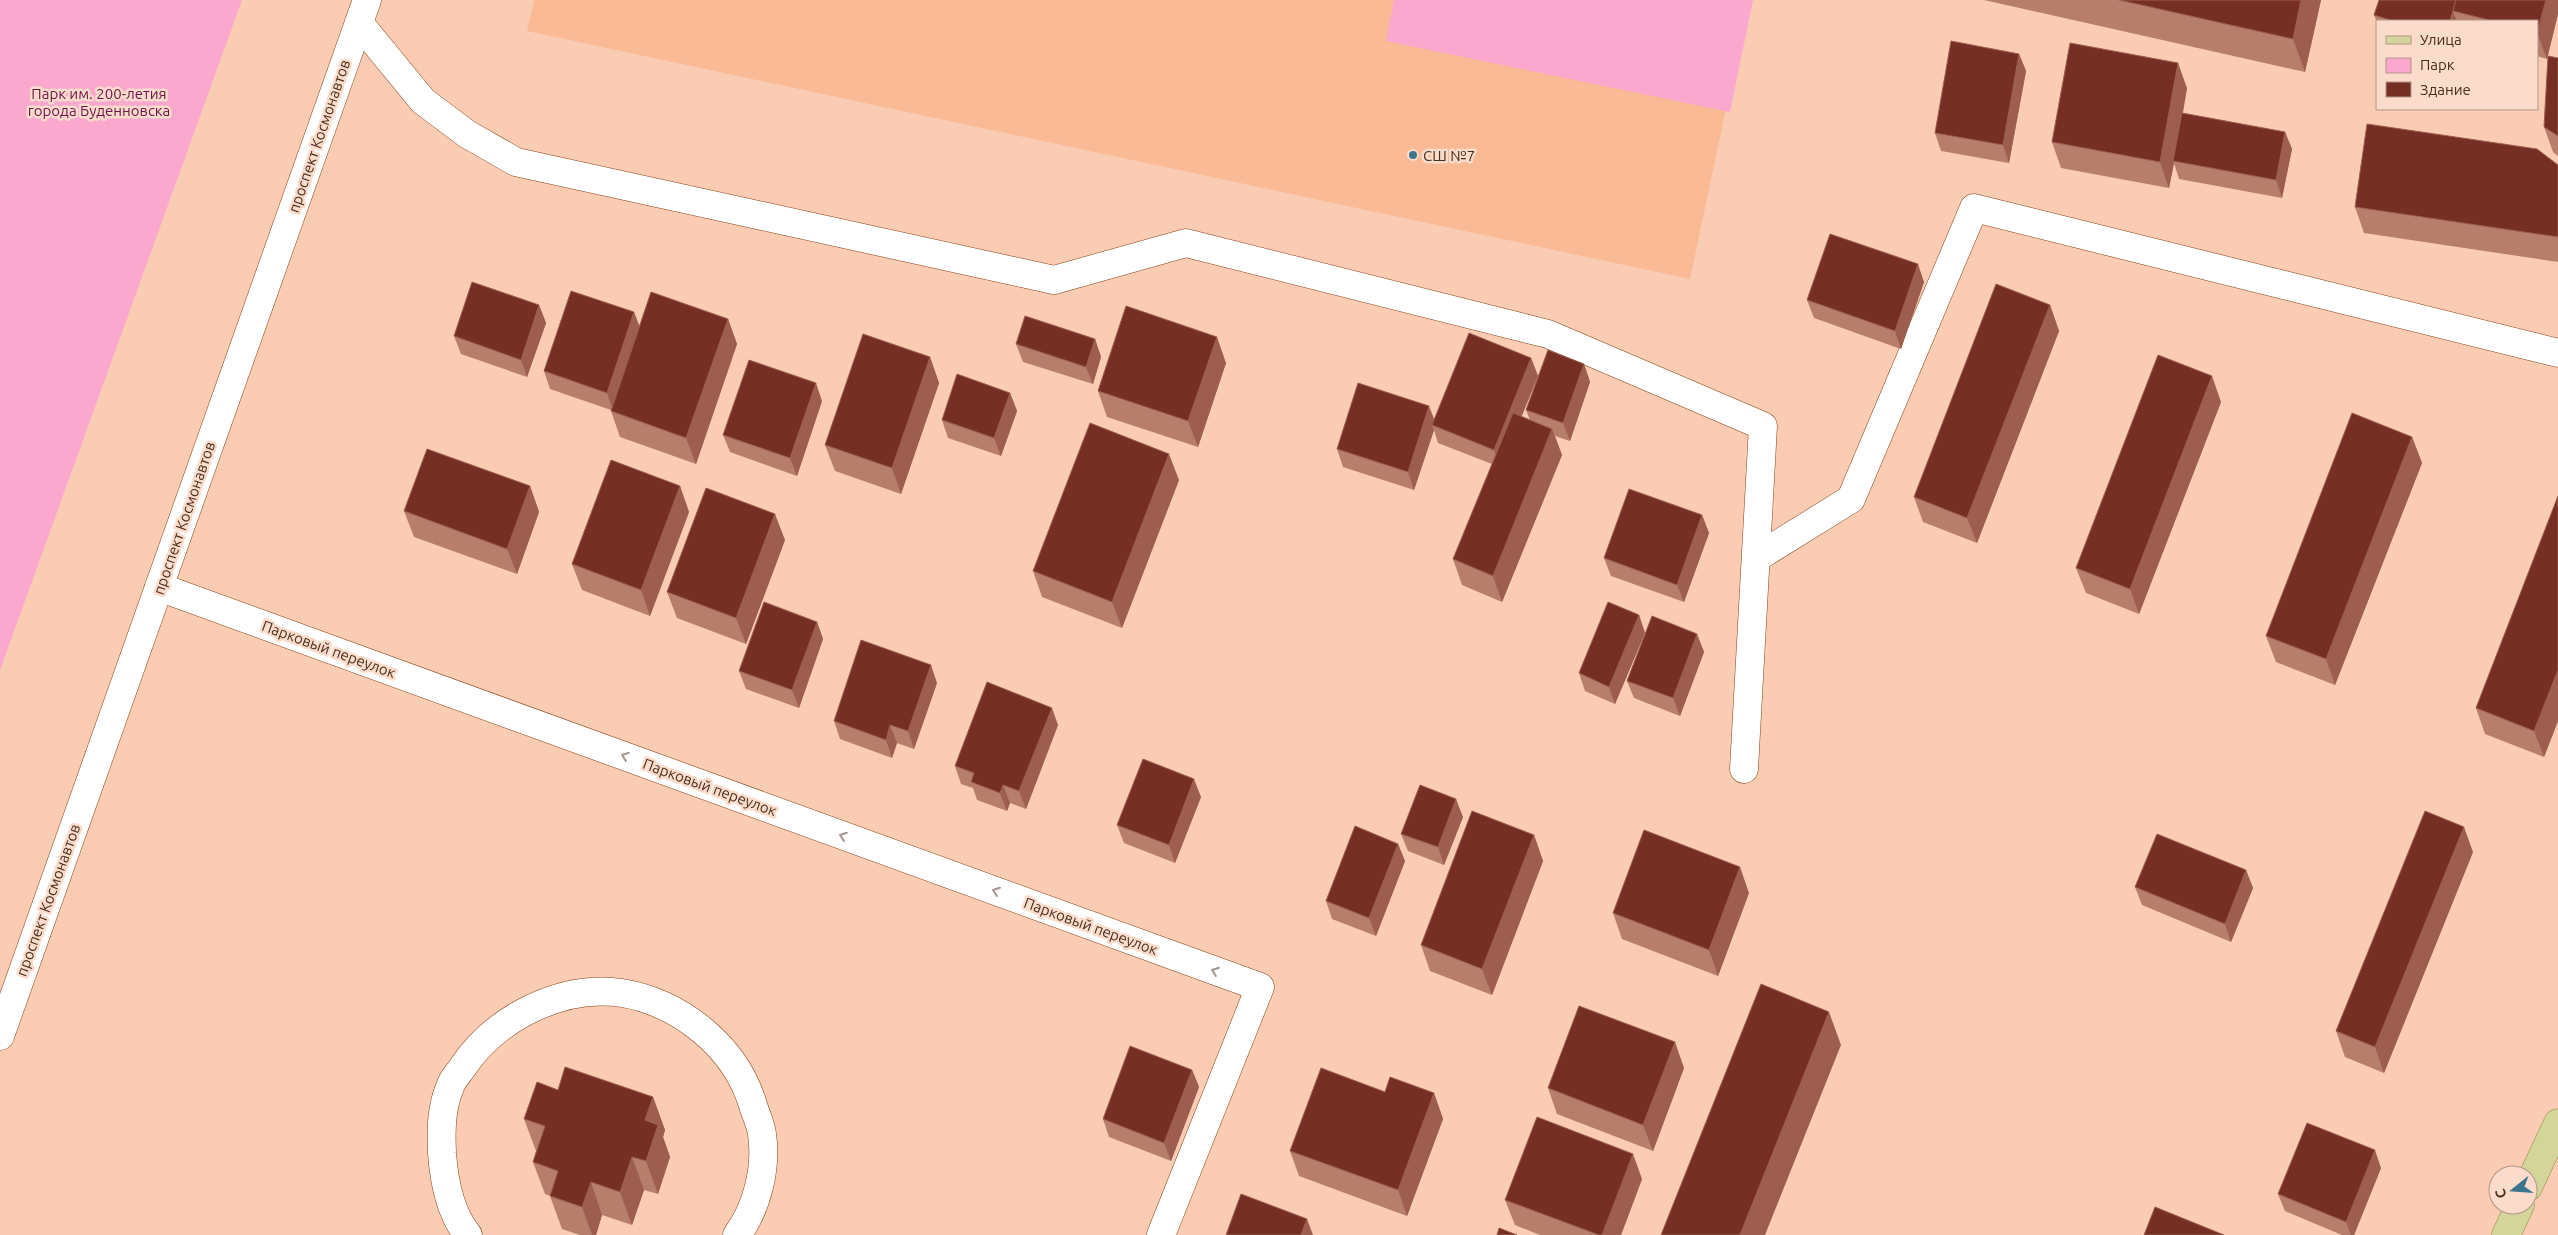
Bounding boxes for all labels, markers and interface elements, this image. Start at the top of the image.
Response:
legend [2376,20,2538,110]
text: Улица [2420,31,2462,48]
text: Парк [2420,56,2455,73]
street label: проспект Космонавтов [285,57,353,215]
text: Здание [2420,81,2471,98]
park label: Парк им. 200-летия города Буденновска [28,85,170,119]
place label: СШ №7 [1423,147,1475,164]
marker: СШ №7 [1407,149,1419,161]
street label: проспект Космонавтов [150,439,218,597]
street label: Парковый переулок [260,617,398,681]
one-way arrow [621,752,630,762]
street label: Парковый переулок [641,755,779,819]
street label: проспект Космонавтов [13,822,83,978]
one-way arrow [840,832,848,842]
one-way arrow [992,887,1001,897]
street label: Парковый переулок [1022,894,1160,958]
one-way arrow [1211,967,1219,977]
north arrow [2488,1165,2538,1215]
text: С [2492,1187,2510,1200]

